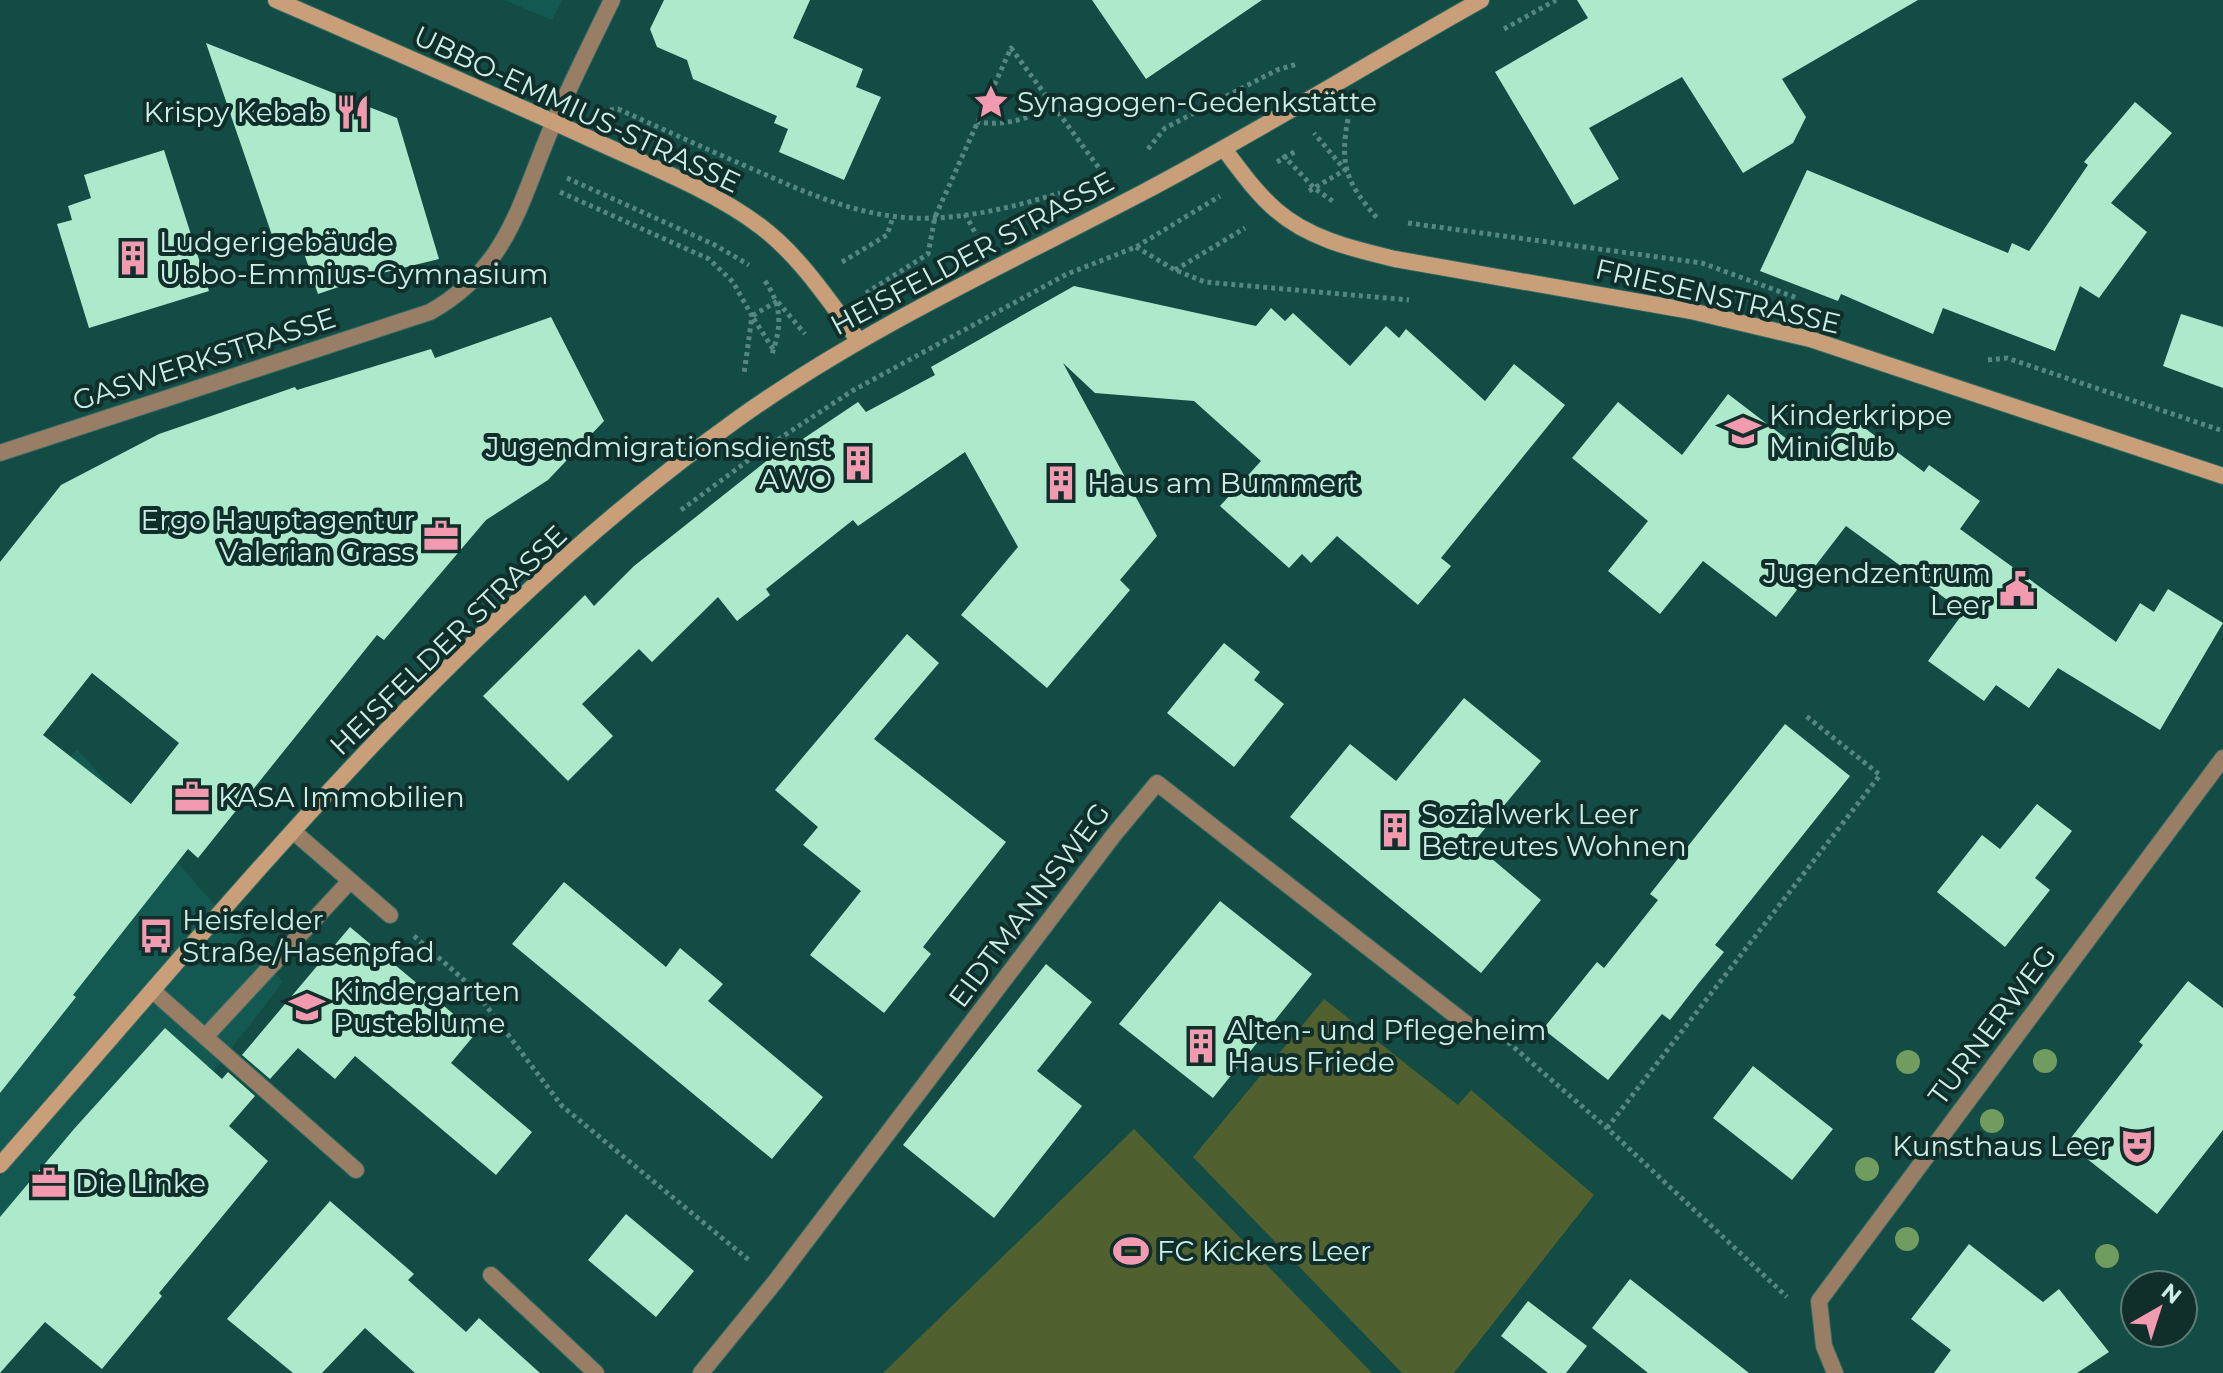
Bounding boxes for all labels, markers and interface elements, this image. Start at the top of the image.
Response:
street label: UBBO-EMMIUS-STRASSE [408,18,746,200]
place icon: Synagogen-Gedenkstätte [972,83,1010,121]
place label: Synagogen-Gedenkstätte [1017,85,1377,119]
restaurant icon: Krispy Kebab [334,93,372,131]
place label: Krispy Kebab [144,95,327,129]
street label: HEISFELDER STRASSE [824,164,1120,342]
place label: Ludgerigebäude Ubbo-Emmius-Gymnasium [159,225,548,291]
building icon: Ludgerigebäude Ubbo-Emmius-Gymnasium [114,239,152,277]
street label: FRIESENSTRASSE [1592,251,1844,341]
street label: GASWERKSTRASSE [68,300,340,418]
place label: Kinderkrippe MiniClub [1769,398,1952,464]
school or university icon: Kinderkrippe MiniClub [1724,412,1762,450]
place label: Jugendmigrationsdienst AWO [485,430,832,496]
building icon: Jugendmigrationsdienst AWO [839,444,877,482]
building icon: Haus am Bummert [1042,464,1080,502]
place label: Haus am Bummert [1087,466,1359,500]
place label: Ergo Hauptagentur Valerian Grass [140,503,415,569]
office icon: Ergo Hauptagentur Valerian Grass [422,517,460,555]
street label: HEISFELDER STRASSE [323,518,573,762]
place label: Jugendzentrum Leer [1762,556,1991,622]
public building icon: Jugendzentrum Leer [1998,570,2036,608]
office icon: KASA Immobilien [173,778,211,816]
place label: KASA Immobilien [218,780,465,814]
street label: EIDTMANNSWEG [941,796,1117,1014]
place label: Sozialwerk Leer Betreutes Wohnen [1421,797,1687,863]
building icon: Sozialwerk Leer Betreutes Wohnen [1376,811,1414,849]
place label: Heisfelder Straße/Hasenpfad [182,903,435,969]
bus stop icon: Heisfelder Straße/Hasenpfad [137,917,175,955]
street label: TURNERWEG [1921,939,2063,1111]
place label: Kindergarten Pusteblume [333,974,520,1040]
school or university icon: Kindergarten Pusteblume [288,988,326,1026]
place label: Alten- und Pflegeheim Haus Friede [1227,1013,1547,1079]
building icon: Alten- und Pflegeheim Haus Friede [1182,1027,1220,1065]
theatre icon: Kunsthaus Leer [2118,1127,2156,1165]
place label: Kunsthaus Leer [1892,1129,2111,1163]
office icon: Die Linke [30,1164,68,1202]
place label: Die Linke [75,1166,206,1200]
sports icon: FC Kickers Leer [1112,1232,1150,1270]
place label: FC Kickers Leer [1157,1234,1371,1268]
north arrow [2119,1269,2199,1349]
text: N [2156,1278,2187,1310]

